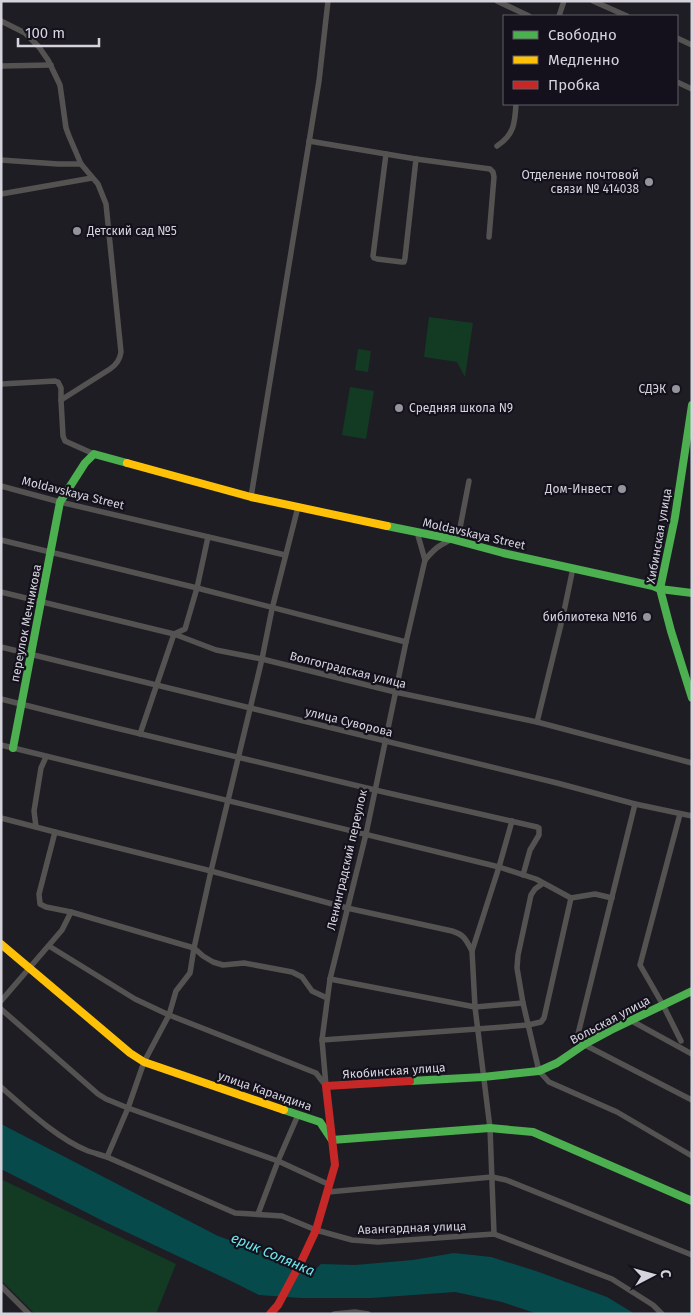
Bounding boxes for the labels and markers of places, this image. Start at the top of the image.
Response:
place label: Отделение почтовой связи № 414038 [522,168,639,196]
marker: Отделение почтовой связи № 414038 [643,176,655,188]
place label: Детский сад №5 [86,224,177,238]
marker: Детский сад №5 [71,225,83,237]
place label: СДЭК [638,382,666,396]
marker: СДЭК [670,383,682,395]
place label: Средняя школа N9 [409,401,513,415]
marker: Средняя школа N9 [393,402,405,414]
place label: Дом-Инвест [544,482,613,496]
marker: Дом-Инвест [616,483,628,495]
place label: библиотека №16 [543,610,637,624]
marker: библиотека №16 [641,611,653,623]

